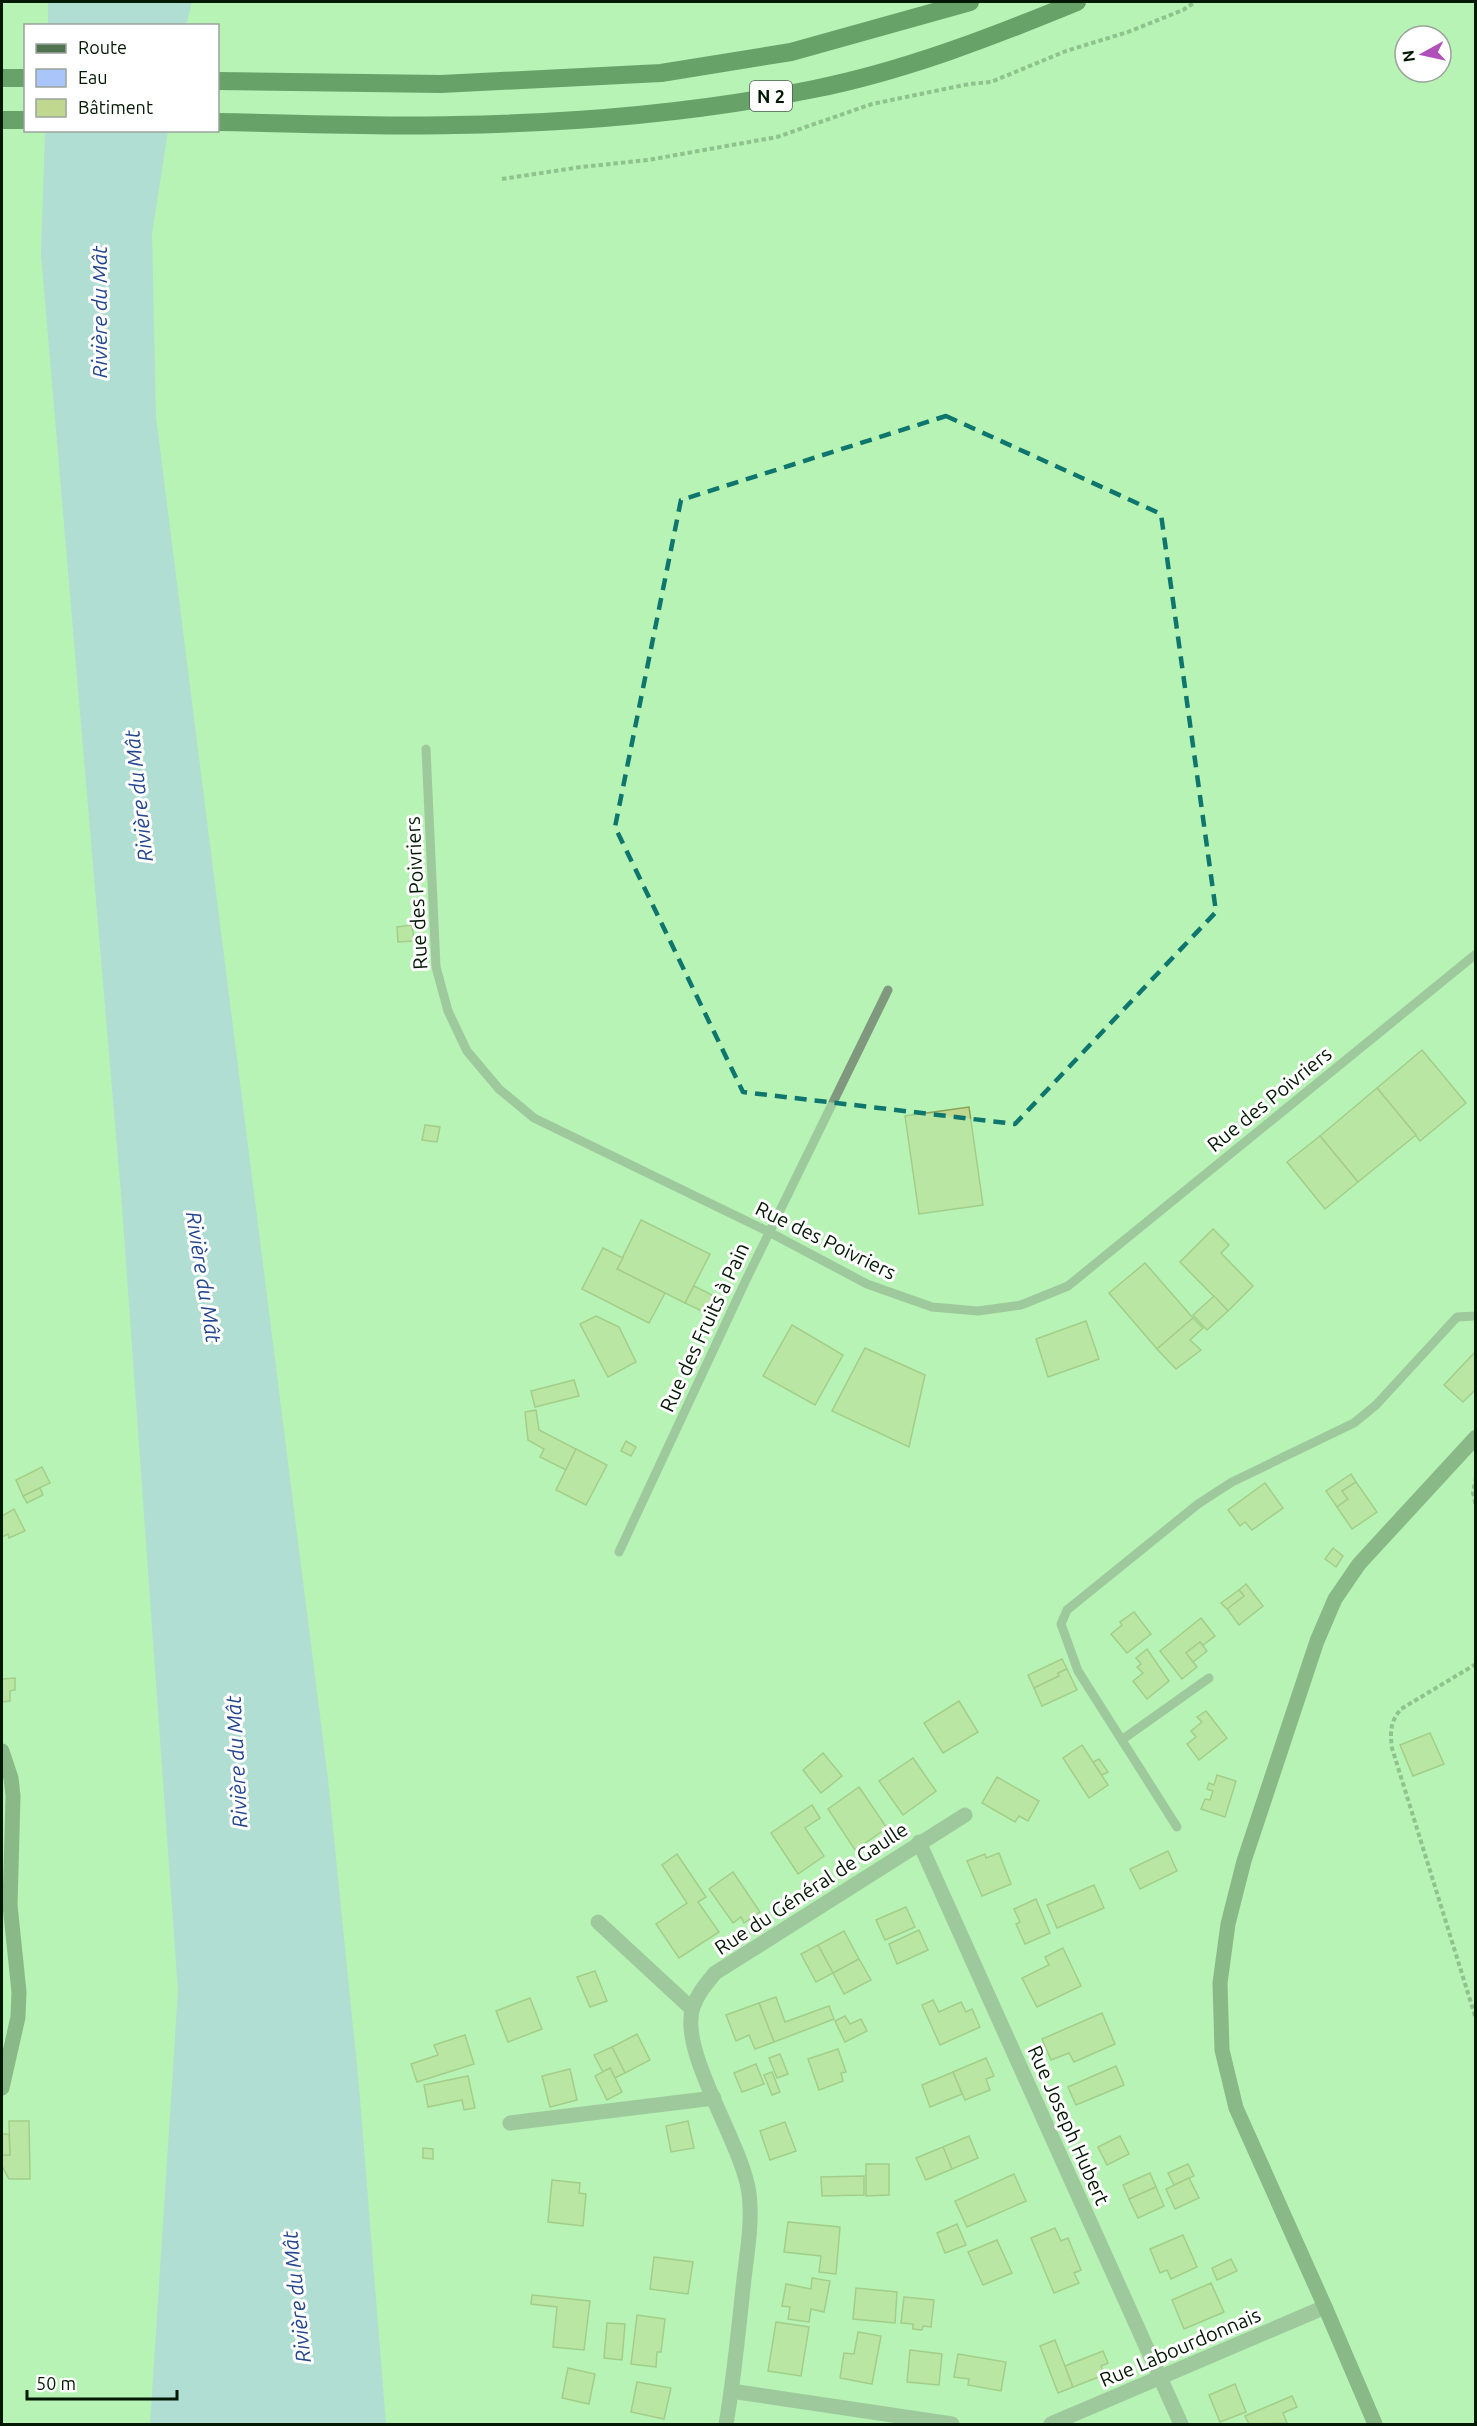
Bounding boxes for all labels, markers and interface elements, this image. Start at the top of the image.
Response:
legend [24,24,219,132]
north arrow [1393,24,1453,84]
text: Route [78,37,127,57]
text: N [1398,49,1418,63]
text: Eau [78,67,108,87]
road number: N 2 [750,81,792,111]
text: Bâtiment [78,97,153,117]
water label: Rivière du Mât [87,245,111,378]
water label: Rivière du Mât [119,728,157,863]
street label: Rue des Poivriers [401,816,431,970]
street label: Rue des Poivriers [1202,1042,1336,1156]
street label: Rue des Poivriers [752,1196,900,1284]
water label: Rivière du Mât [182,1210,226,1345]
street label: Rue des Fruits à Pain [655,1239,753,1415]
water label: Rivière du Mât [221,1694,251,1829]
street label: Rue du Général de Gaulle [710,1817,912,1959]
street label: Rue Joseph Hubert [1024,2042,1115,2208]
water label: Rivière du Mât [277,2229,315,2364]
street label: Rue Labourdonnais [1096,2303,1264,2391]
scale bar [27,2363,177,2401]
text: 50 m [36,2373,76,2393]

